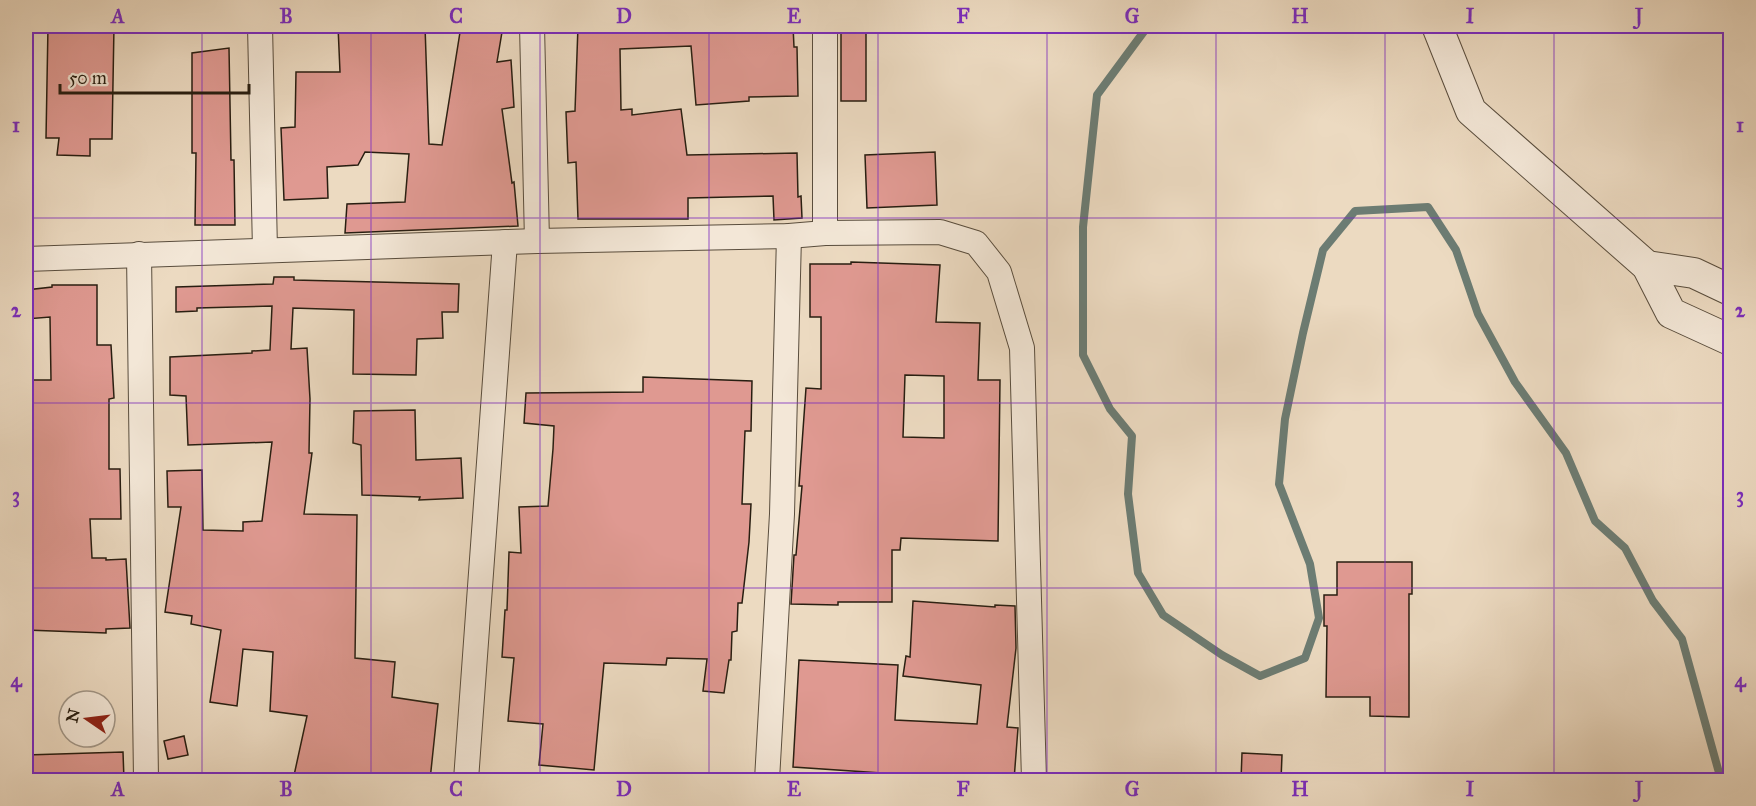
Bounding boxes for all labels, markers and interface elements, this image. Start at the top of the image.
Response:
text: A [109,4,125,28]
text: B [279,4,293,28]
text: C [449,4,463,28]
text: D [616,4,632,28]
text: E [787,4,802,28]
text: F [956,4,970,28]
text: G [1125,4,1140,28]
text: H [1291,4,1309,28]
text: I [1466,4,1475,28]
text: J [1632,4,1644,30]
scale bar [60,57,249,95]
text: 50 m [69,67,107,89]
text: 1 [12,113,20,137]
text: 1 [1736,113,1744,137]
text: 2 [11,298,22,322]
text: 2 [1735,298,1746,322]
text: 3 [12,483,20,508]
text: 3 [1736,483,1744,508]
text: 4 [10,668,22,693]
text: 4 [1734,668,1746,693]
north arrow [57,689,117,749]
text: N [62,706,84,724]
text: A [109,777,125,801]
text: B [279,777,293,801]
text: C [449,777,463,801]
text: D [616,777,632,801]
text: E [787,777,802,801]
text: F [956,777,970,801]
text: G [1125,777,1140,801]
text: H [1291,777,1309,801]
text: I [1466,777,1475,801]
text: J [1632,777,1644,803]

